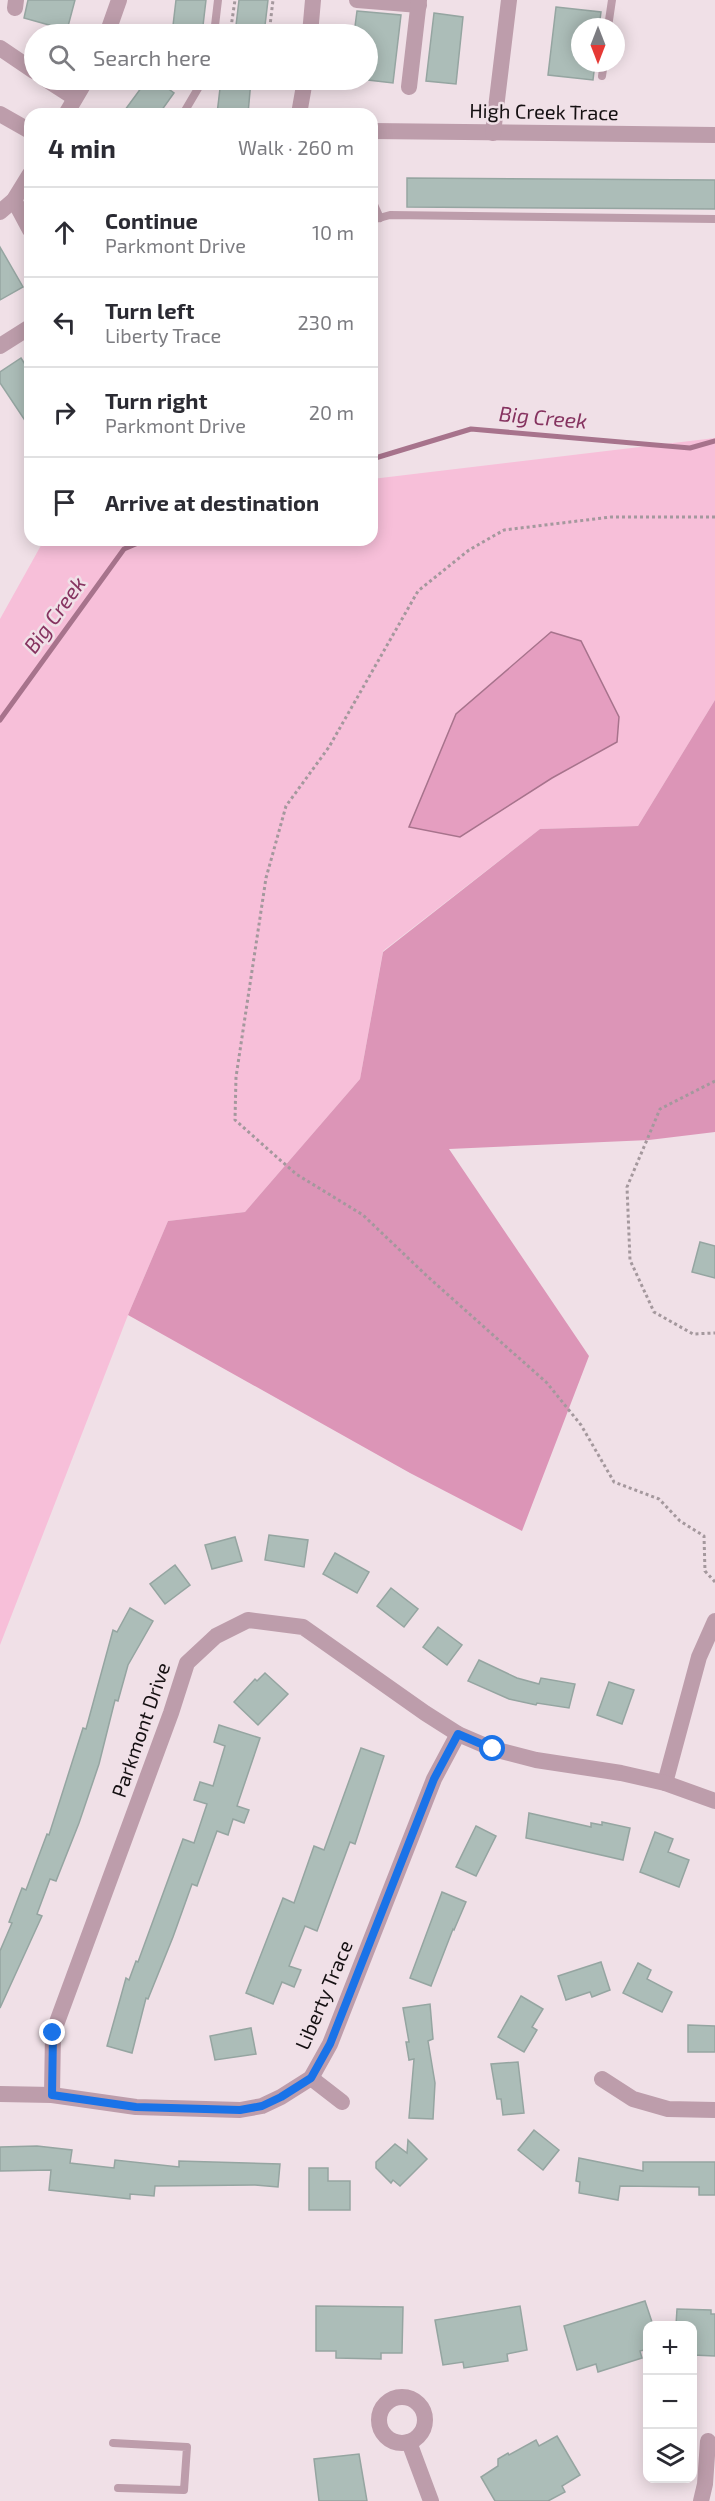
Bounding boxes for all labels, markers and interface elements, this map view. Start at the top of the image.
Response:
north arrow [571,18,625,72]
search box [24,24,378,90]
icon: search [45,41,78,74]
text: Search here [93,44,211,70]
street label: High Creek Trace [469,98,619,124]
text: 4 min [48,132,116,163]
text: Walk · 260 m [238,135,354,159]
text: Continue [105,207,198,233]
icon: ahead [48,216,81,249]
text: 10 m [312,220,354,244]
text: Parkmont Drive [105,233,246,257]
text: Turn left [105,297,194,323]
icon: left [48,306,81,339]
text: 230 m [298,310,354,334]
text: Liberty Trace [105,323,221,347]
text: Turn right [105,387,207,413]
icon: right [48,396,81,429]
text: 20 m [309,400,354,424]
water label: Big Creek [498,400,588,433]
text: Parkmont Drive [105,413,246,437]
icon: arrive [48,486,81,519]
text: Arrive at destination [105,489,319,515]
water label: Big Creek [18,571,90,657]
street label: Parkmont Drive [106,1659,174,1800]
route start [479,1735,505,1761]
street label: Liberty Trace [289,1936,357,2053]
route end [39,2019,65,2045]
map controls [643,2321,697,2483]
button: + [643,2321,697,2375]
button: − [643,2375,697,2429]
button: layers [643,2429,697,2483]

